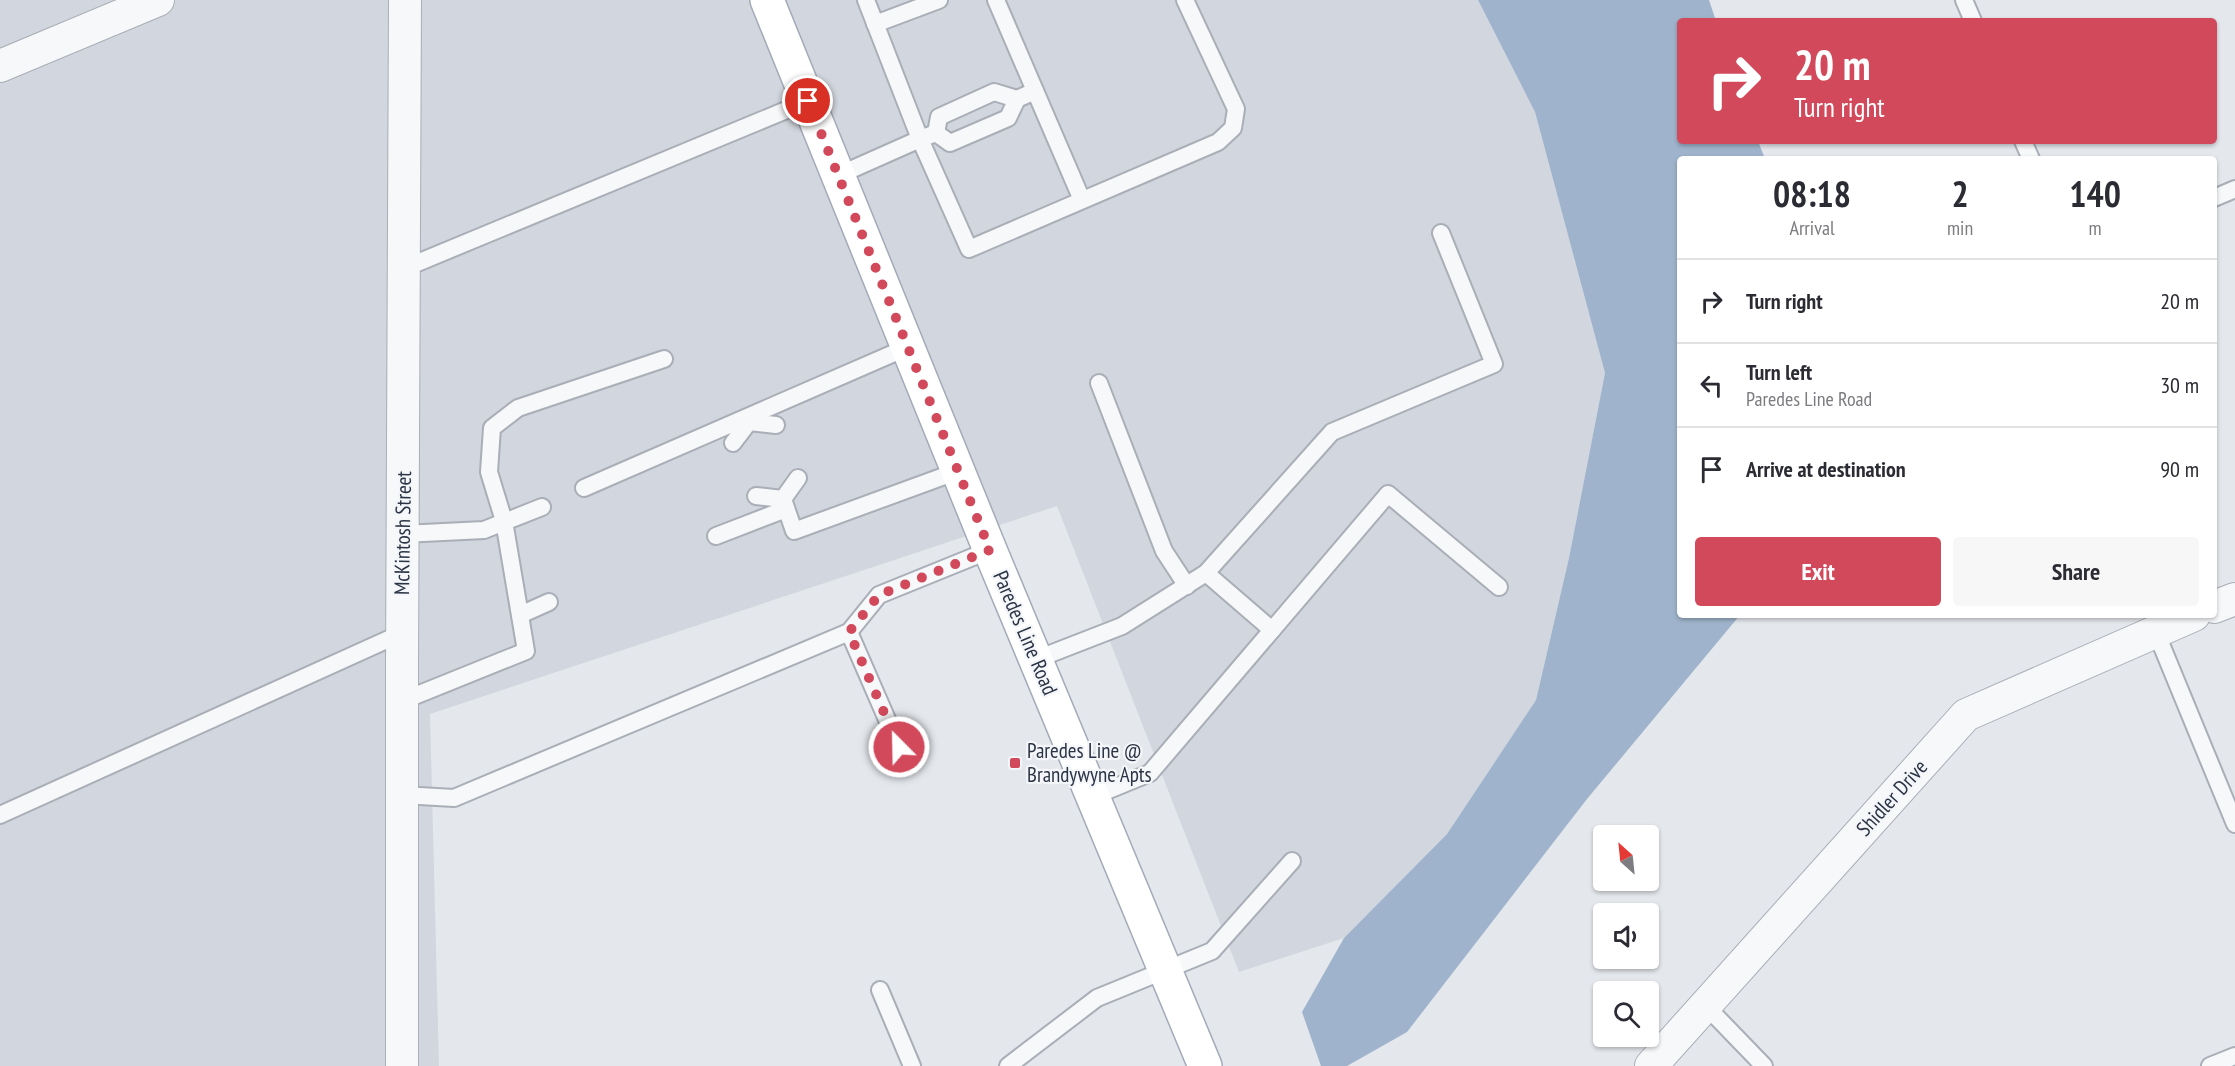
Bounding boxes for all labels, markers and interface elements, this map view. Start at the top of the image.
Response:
text: 20 m [1794,37,1871,92]
icon: right [1695,42,1773,120]
pin [782,75,833,126]
icon: arrive [791,84,824,117]
text: Turn right [1794,90,1885,124]
text: 08:18 [1773,170,1851,217]
text: 2 [1951,170,1969,217]
text: 140 [2069,170,2121,217]
text: Arrival [1789,215,1835,241]
text: min [1947,215,1973,241]
text: m [2089,215,2102,241]
icon: right [1695,285,1728,318]
text: Turn right [1746,287,1823,315]
text: 20 m [2160,287,2199,315]
text: Turn left [1746,358,1812,386]
icon: left [1695,369,1728,402]
text: 30 m [2160,371,2199,399]
text: Paredes Line Road [1746,386,1872,412]
icon: arrive [1695,453,1728,486]
text: Arrive at destination [1746,455,1906,483]
text: 90 m [2160,455,2199,483]
street label: McKintosh Street [388,471,417,595]
button: Exit [1695,537,1941,606]
button: Share [1953,537,2199,606]
street label: Paredes Line Road [987,567,1064,699]
position arrow [867,715,931,779]
place label: Paredes Line @ Brandywyne Apts [1027,737,1152,788]
street label: Shidler Drive [1850,754,1933,842]
marker: Paredes Line @ Brandywyne Apts [1008,756,1022,770]
north arrow [1593,825,1659,891]
map controls [1593,825,1659,1047]
button: sound [1593,903,1659,969]
button: search [1593,981,1659,1047]

